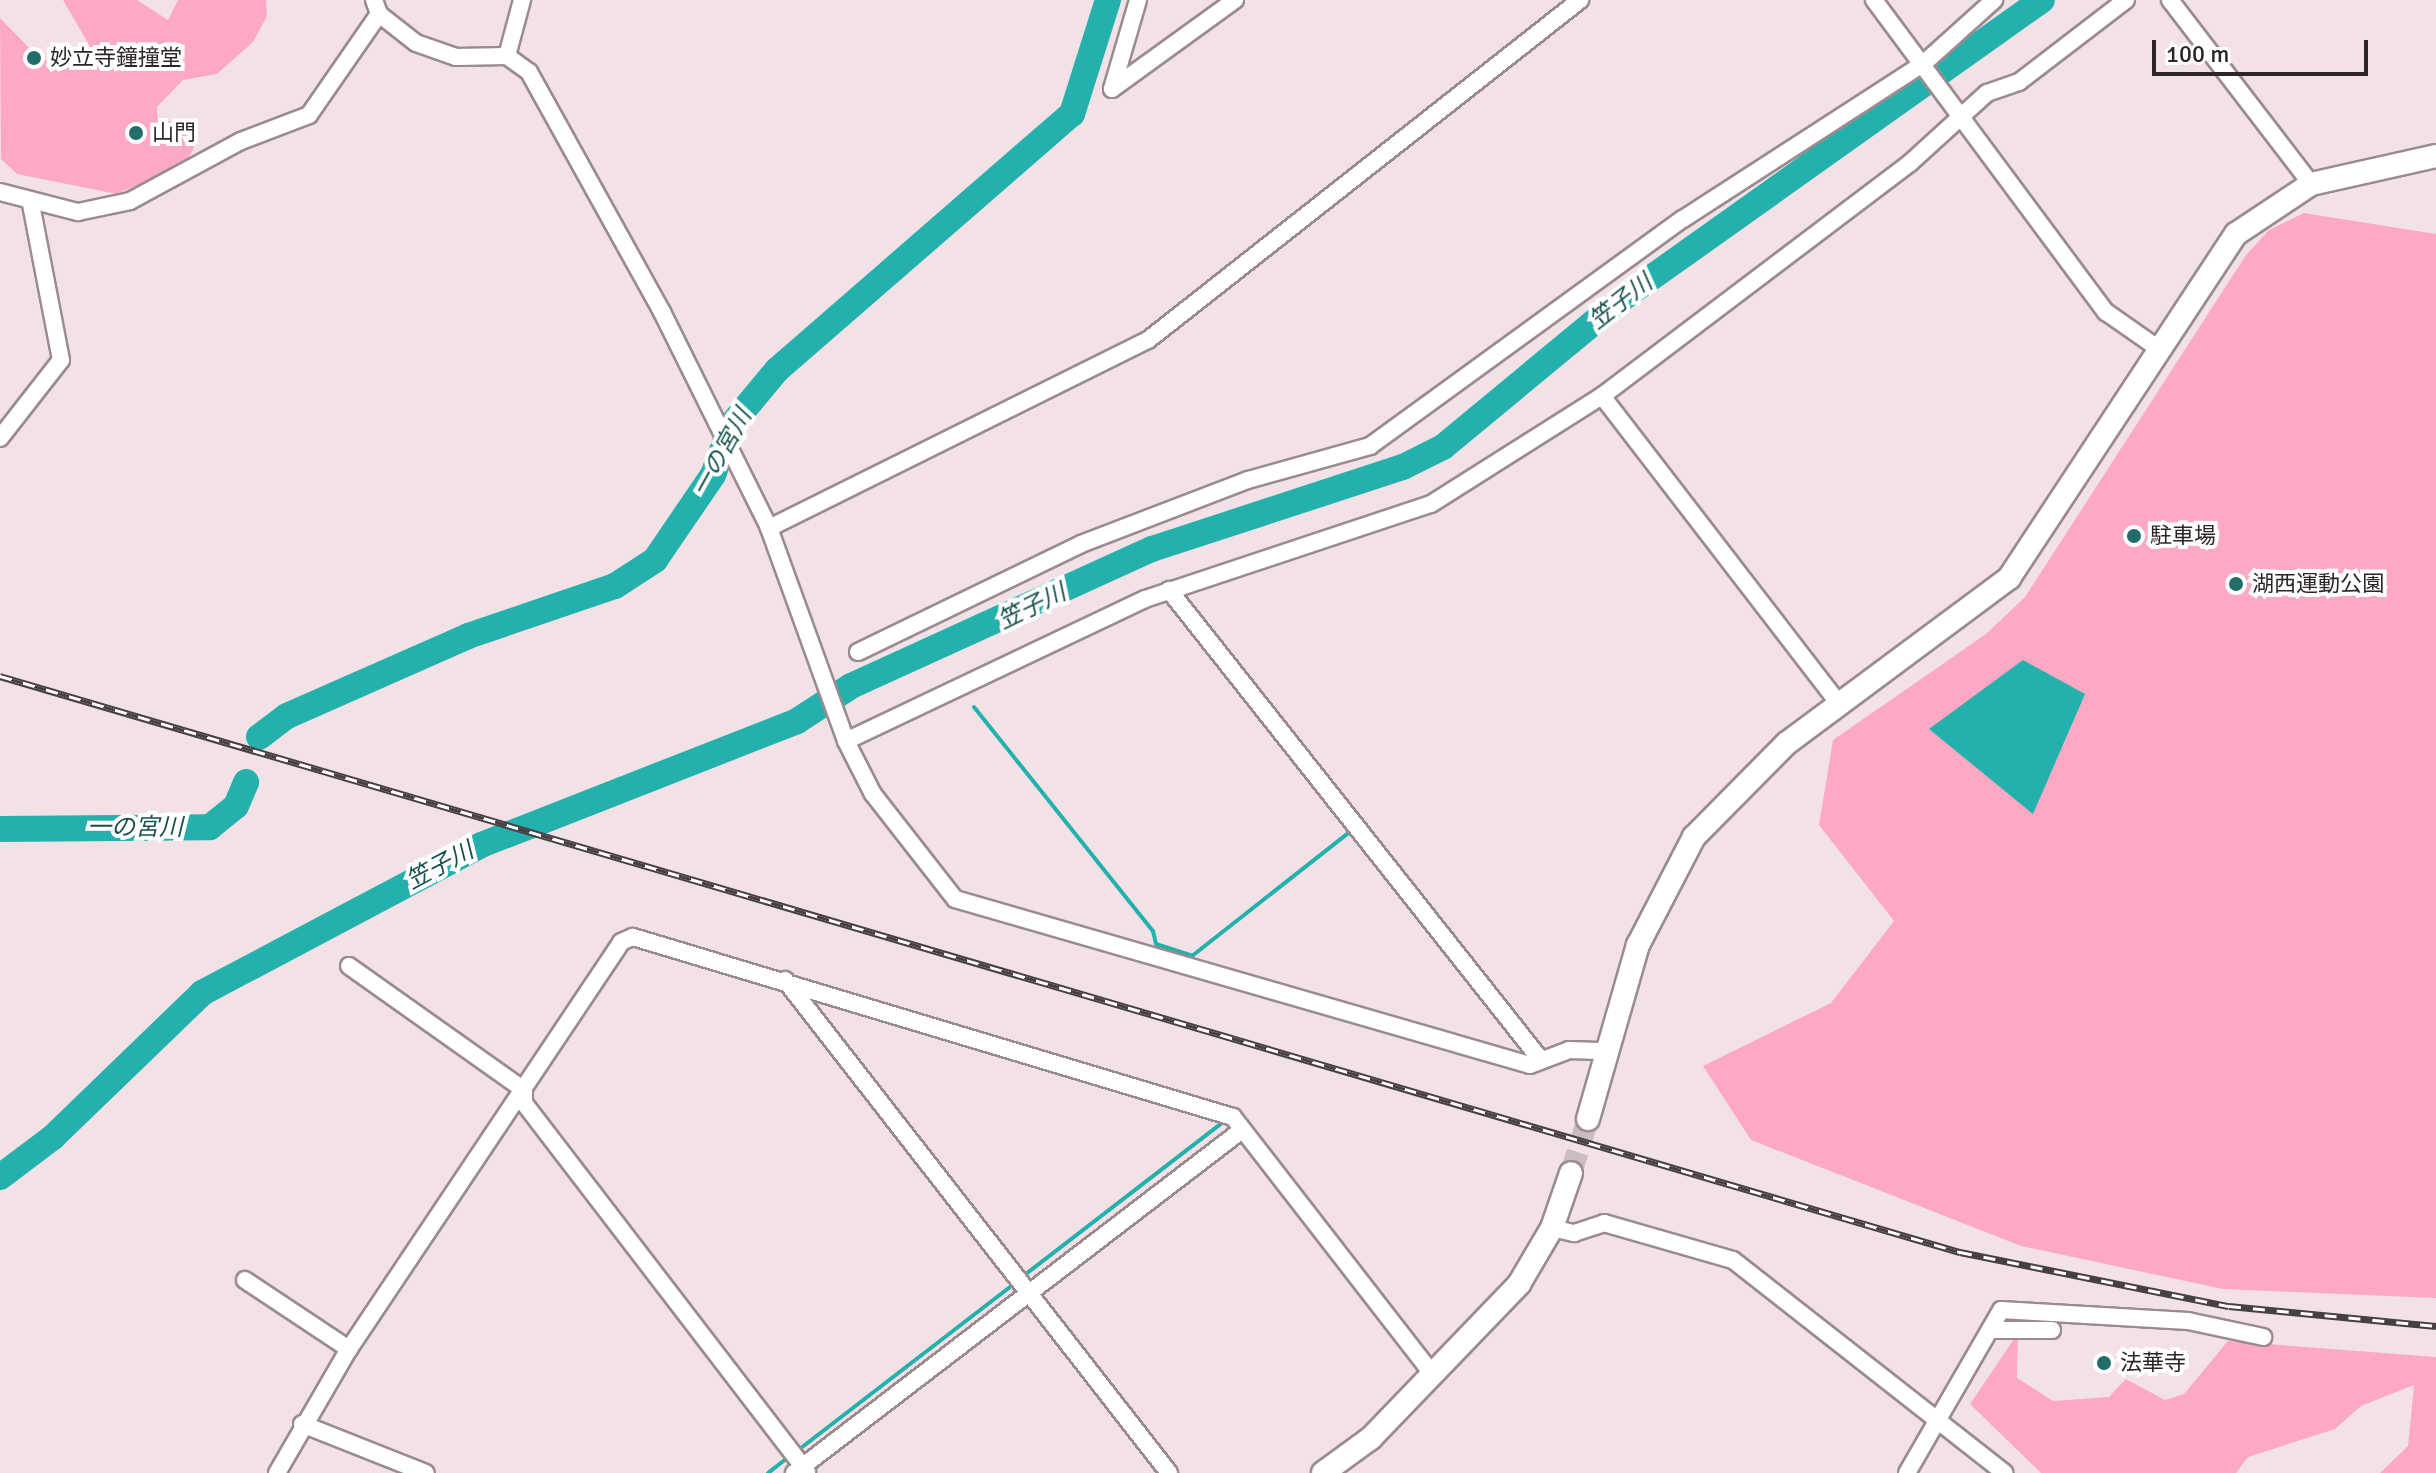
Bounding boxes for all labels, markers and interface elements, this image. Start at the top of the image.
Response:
scale bar [2156,24,2372,74]
text: 100 m [2166,39,2229,69]
place label: 妙立寺鐘撞堂 [50,45,182,71]
marker: 妙立寺鐘撞堂 [25,49,43,67]
place label: 山門 [152,120,196,146]
marker: 山門 [127,124,145,142]
water label: 笠子川 [1584,268,1658,336]
water label: 一の宮川 [686,404,758,502]
place label: 駐車場 [2150,523,2216,549]
marker: 駐車場 [2125,527,2143,545]
place label: 湖西運動公園 [2252,571,2384,597]
marker: 湖西運動公園 [2227,575,2245,593]
water label: 笠子川 [993,578,1071,636]
water label: 一の宮川 [87,814,183,842]
water label: 笠子川 [401,836,479,896]
place label: 法華寺 [2120,1350,2186,1376]
marker: 法華寺 [2095,1354,2113,1372]

